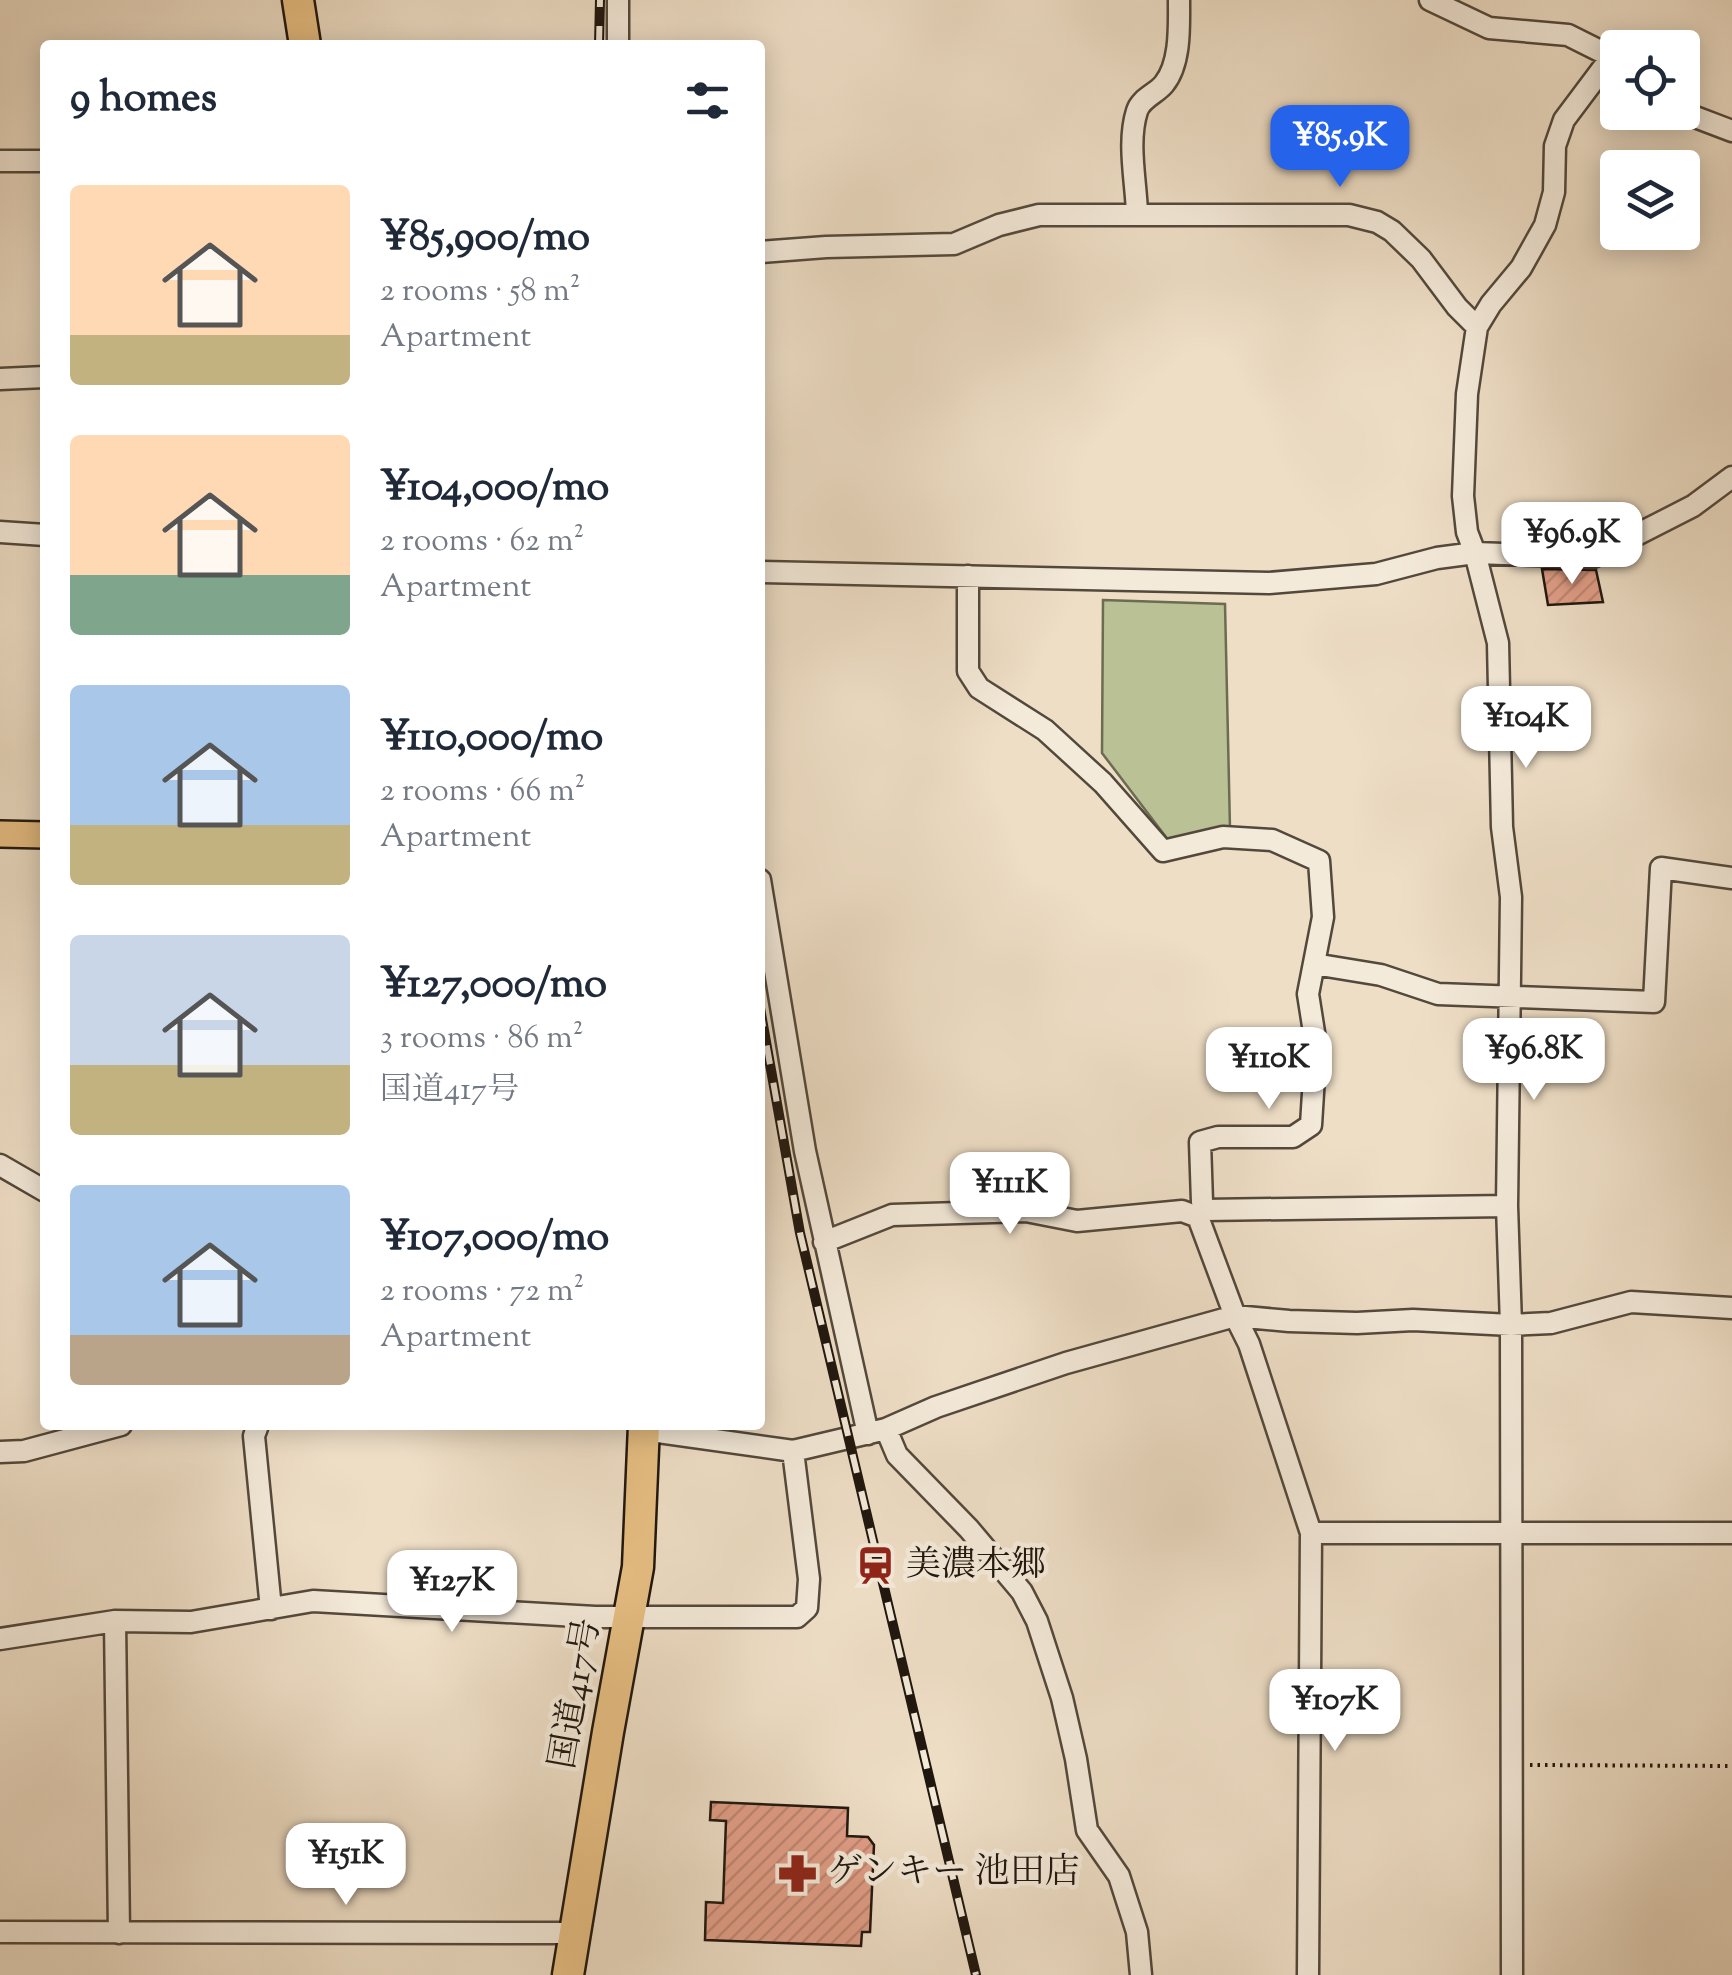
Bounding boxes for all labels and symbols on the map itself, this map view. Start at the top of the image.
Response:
pin: ¥85.9K [1259,105,1421,190]
pin: ¥96.9K [1491,502,1653,587]
pin: ¥104K [1456,686,1596,771]
pin: ¥96.8K [1453,1018,1615,1103]
pin: ¥110K [1199,1027,1339,1112]
pin: ¥111K [940,1152,1080,1237]
place label: 美濃本郷 [906,1541,1046,1592]
station icon: 美濃本郷 [855,1545,897,1587]
pin: ¥127K [382,1550,522,1635]
street label: 国道417号 [539,1615,615,1773]
pin: ¥107K [1265,1669,1405,1754]
pin: ¥151K [276,1823,416,1908]
place label: ゲンキー 池田店 [828,1848,1080,1899]
pharmacy icon: ゲンキー 池田店 [777,1852,819,1894]

